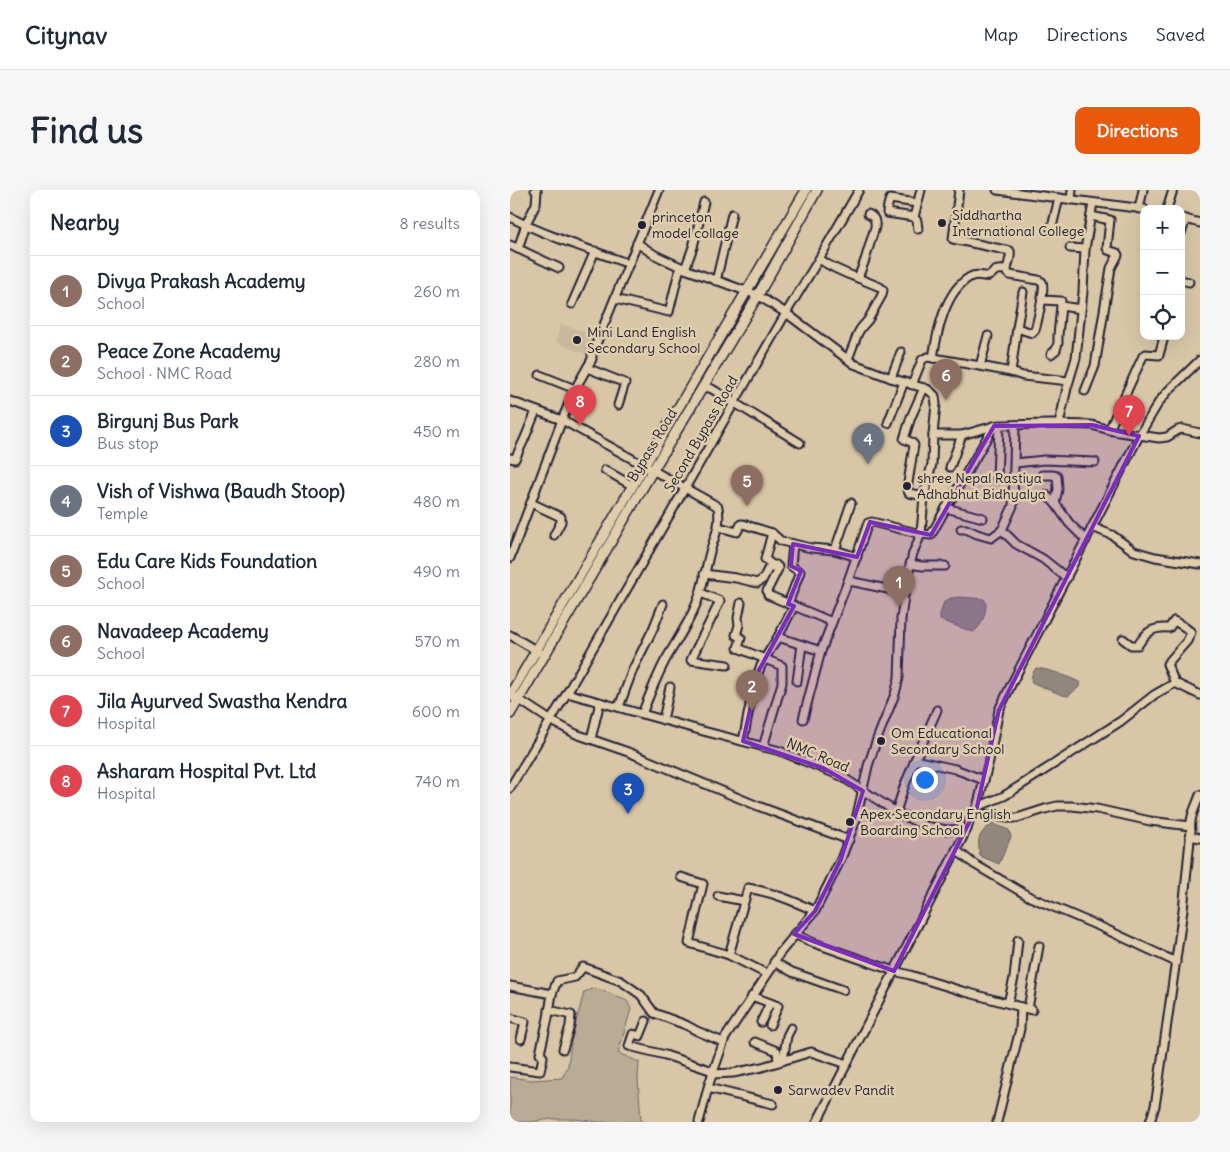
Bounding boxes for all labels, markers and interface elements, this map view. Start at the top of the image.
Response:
text: Citynav [25,20,107,50]
text: Map [983,23,1018,46]
text: Directions [1046,23,1128,46]
text: Saved [1156,23,1205,46]
button: Directions [1075,107,1200,154]
text: Find us [30,108,143,152]
map controls [1140,205,1185,340]
button: + [1140,205,1185,250]
place label: Siddhartha International College [952,206,1084,240]
place label: princeton model collage [652,208,739,242]
text: Nearby [50,209,120,236]
text: 8 results [399,213,460,233]
marker: Siddhartha International College [936,217,948,229]
marker: princeton model collage [636,219,648,231]
button: − [1140,250,1185,295]
text: Divya Prakash Academy [97,269,306,293]
text: 1 [63,281,69,301]
text: 260 m [414,281,460,301]
text: School [97,293,145,313]
button: locate [1140,295,1185,340]
place label: Mini Land English Secondary School [587,323,700,357]
marker: Mini Land English Secondary School [571,334,583,346]
text: Peace Zone Academy [97,339,281,363]
text: 2 [62,351,70,371]
text: 280 m [414,351,460,371]
pin: 6 [930,359,962,400]
text: School · NMC Road [97,363,232,383]
street label: Second Bypass Road [660,372,742,496]
pin: 8 [564,385,596,426]
pin: 7 [1113,395,1145,436]
street label: Bypass Road [623,405,681,485]
text: Birgunj Bus Park [97,409,239,433]
text: 3 [61,421,71,441]
text: 450 m [413,421,460,441]
pin: 4 [852,423,884,464]
text: Bus stop [97,433,159,453]
pin: 5 [731,465,763,506]
place label: shree Nepal Rastiya Adhabhut Bidhyalya [917,469,1046,503]
text: Vish of Vishwa (Baudh Stoop) [97,479,345,503]
marker: shree Nepal Rastiya Adhabhut Bidhyalya [901,480,913,492]
text: 4 [61,491,71,511]
text: 480 m [413,491,460,511]
text: Temple [97,503,148,523]
text: Edu Care Kids Foundation [97,549,317,573]
text: 5 [61,561,71,581]
text: 490 m [413,561,460,581]
pin: 1 [883,566,915,607]
text: School [97,573,145,593]
text: Navadeep Academy [97,619,269,643]
text: 6 [61,631,71,651]
text: 570 m [415,631,460,651]
text: School [97,643,145,663]
pin: 2 [736,670,768,711]
text: Jila Ayurved Swastha Kendra [97,689,347,713]
text: 7 [62,701,70,721]
text: 600 m [412,701,460,721]
text: Hospital [97,713,156,733]
place label: Om Educational Secondary School [891,724,1004,758]
street label: NMC Road [784,734,852,776]
marker: Om Educational Secondary School [875,735,887,747]
text: Asharam Hospital Pvt. Ltd [97,759,316,783]
your location [912,767,938,793]
text: 8 [61,771,71,791]
text: 740 m [415,771,460,791]
pin: 3 [612,773,644,814]
text: Hospital [97,783,156,803]
place label: Apex Secondary English Boarding School [860,805,1011,839]
marker: Apex Secondary English Boarding School [844,816,856,828]
place label: Sarwadev Pandit [788,1081,895,1099]
marker: Sarwadev Pandit [772,1084,784,1096]

